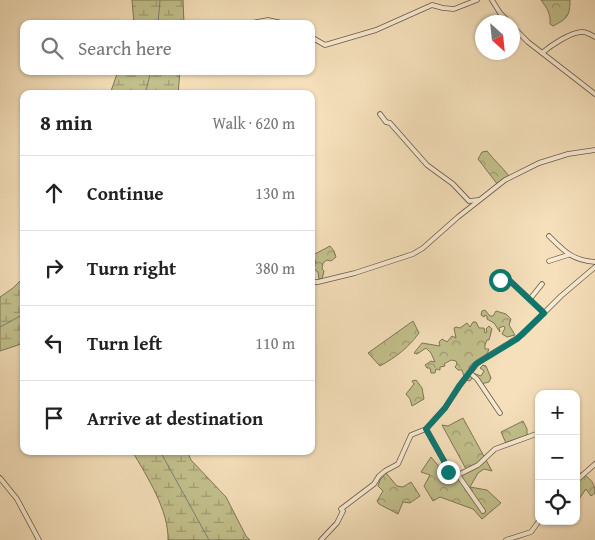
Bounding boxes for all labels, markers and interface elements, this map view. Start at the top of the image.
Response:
north arrow [475,15,520,60]
search box [20,20,315,75]
icon: search [38,34,66,62]
text: Search here [78,34,172,62]
text: 8 min [40,107,92,138]
text: Walk · 620 m [212,111,295,135]
icon: ahead [40,179,68,207]
text: Continue [87,179,164,207]
text: 130 m [255,181,295,205]
icon: right [40,254,68,282]
text: Turn right [87,254,176,282]
text: 380 m [255,256,295,280]
route start [489,269,512,292]
icon: left [40,329,68,357]
text: Turn left [87,329,162,357]
text: 110 m [255,331,295,355]
map controls [535,390,580,525]
button: + [535,390,580,435]
icon: arrive [40,404,68,432]
text: Arrive at destination [87,404,263,432]
button: − [535,435,580,480]
route end [437,461,460,484]
button: locate [535,480,580,525]

